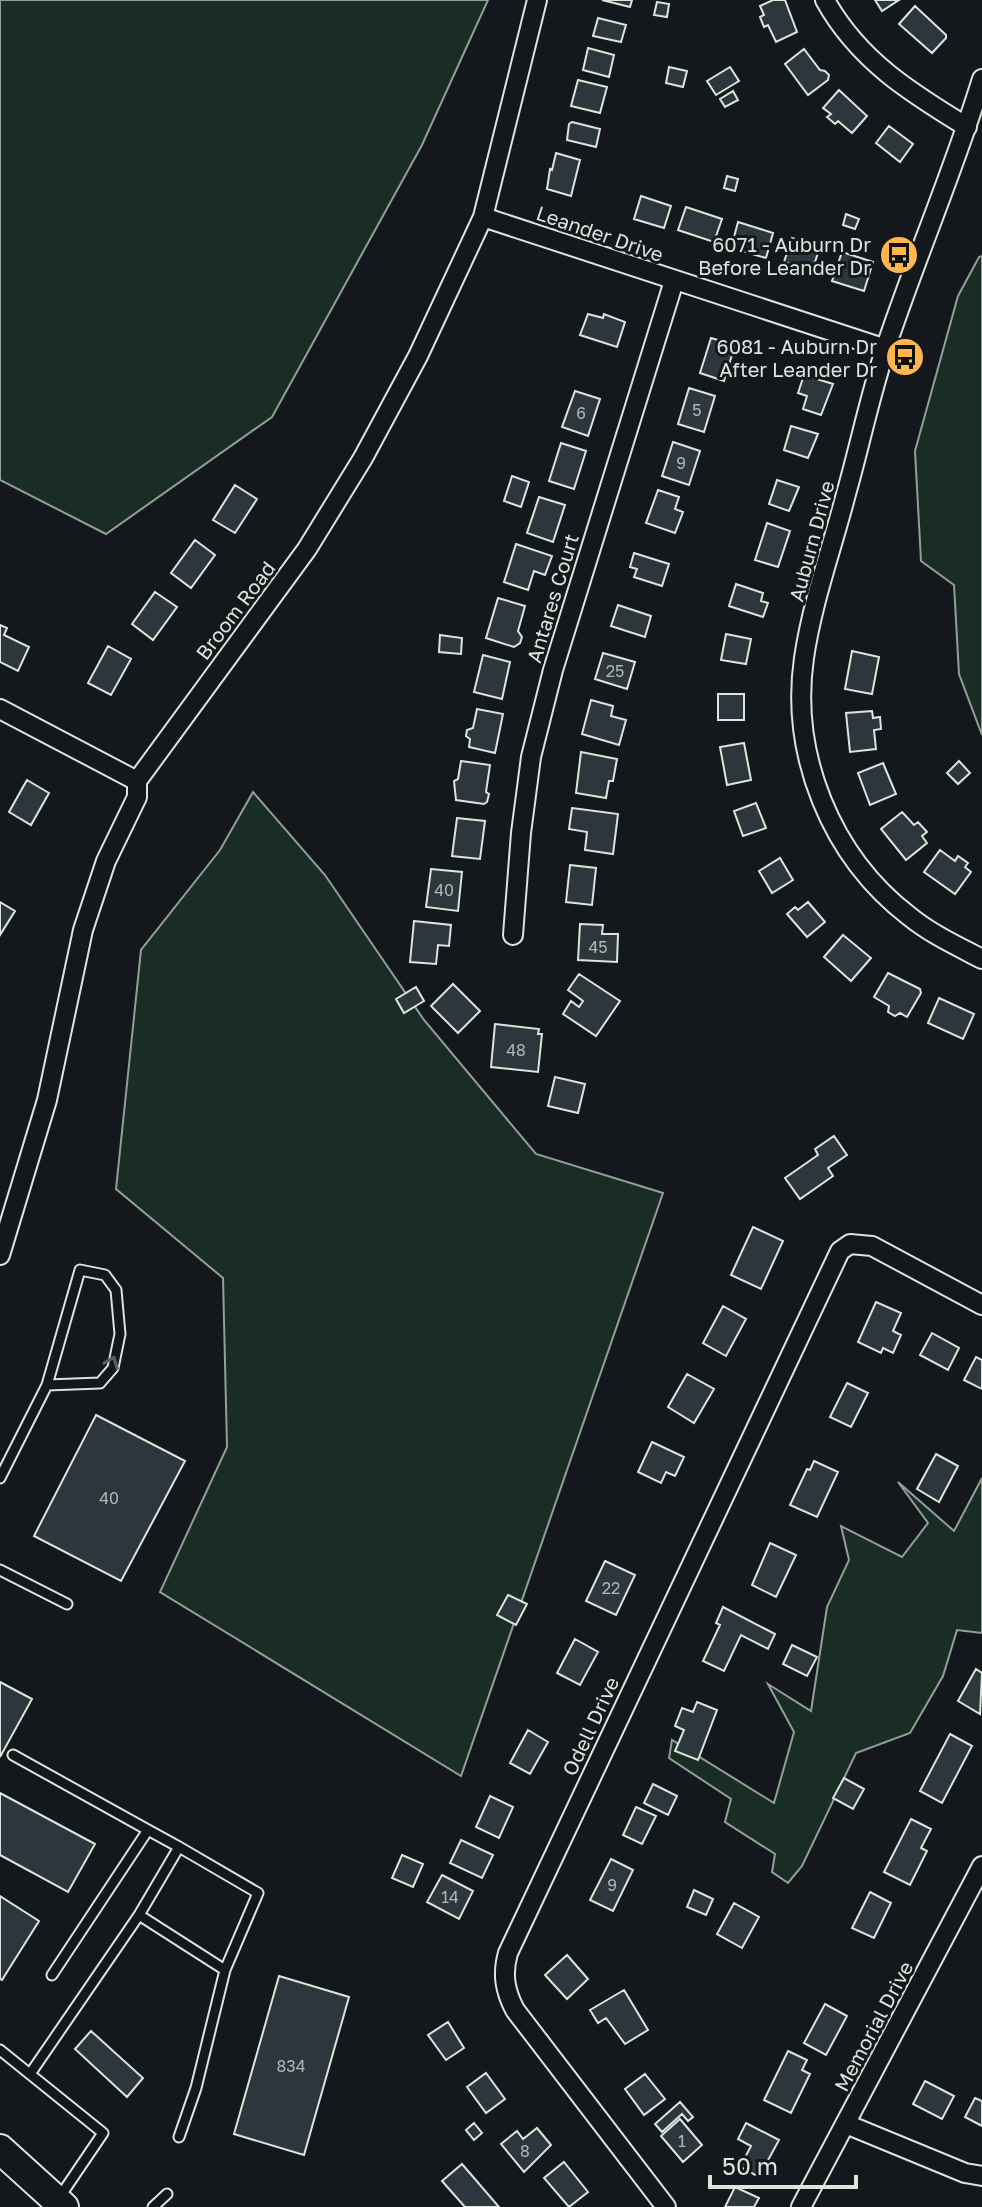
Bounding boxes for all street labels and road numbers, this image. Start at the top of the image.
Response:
street label: Leander Drive [533,200,667,266]
street label: Auburn Drive [783,478,839,604]
street label: Antares Court [521,531,583,665]
street label: Broom Road [190,556,280,664]
street label: Odell Drive [557,1673,623,1779]
street label: Memorial Drive [829,1957,917,2095]

